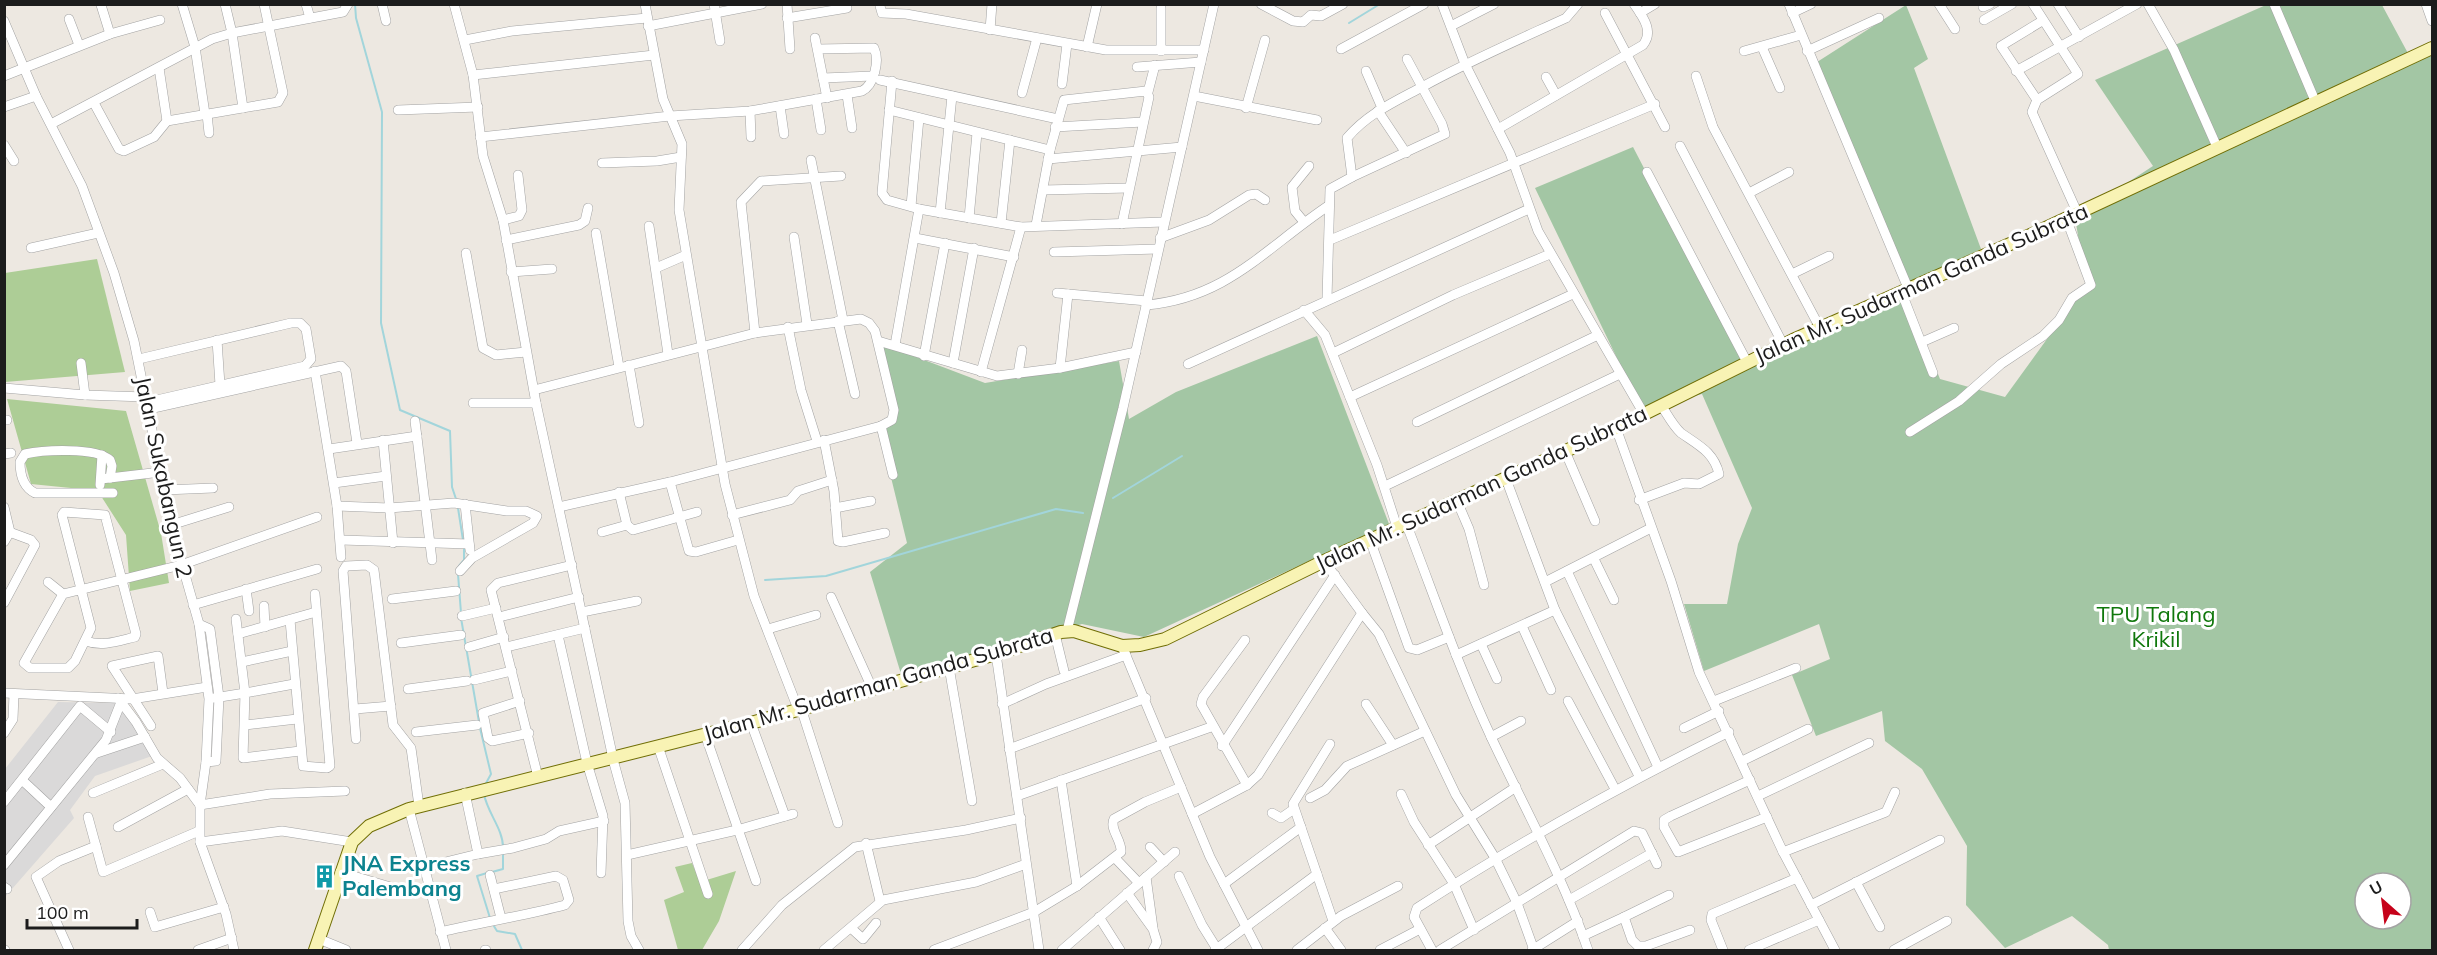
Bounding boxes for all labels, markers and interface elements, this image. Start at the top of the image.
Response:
street label: Jalan Mr. Sudarman Ganda Subrata [1750,196,2092,370]
street label: Jalan Sukabangun 2 [129,374,199,580]
street label: Jalan Mr. Sudarman Ganda Subrata [1311,399,1651,577]
park label: TPU Talang Krikil [2097,600,2215,653]
street label: Jalan Mr. Sudarman Ganda Subrata [700,621,1056,747]
place label: JNA Express Palembang [342,849,470,902]
building icon: JNA Express Palembang [311,863,337,889]
north arrow [2353,871,2413,931]
text: U [2366,876,2386,899]
scale bar [27,892,136,930]
text: 100 m [36,901,89,924]

